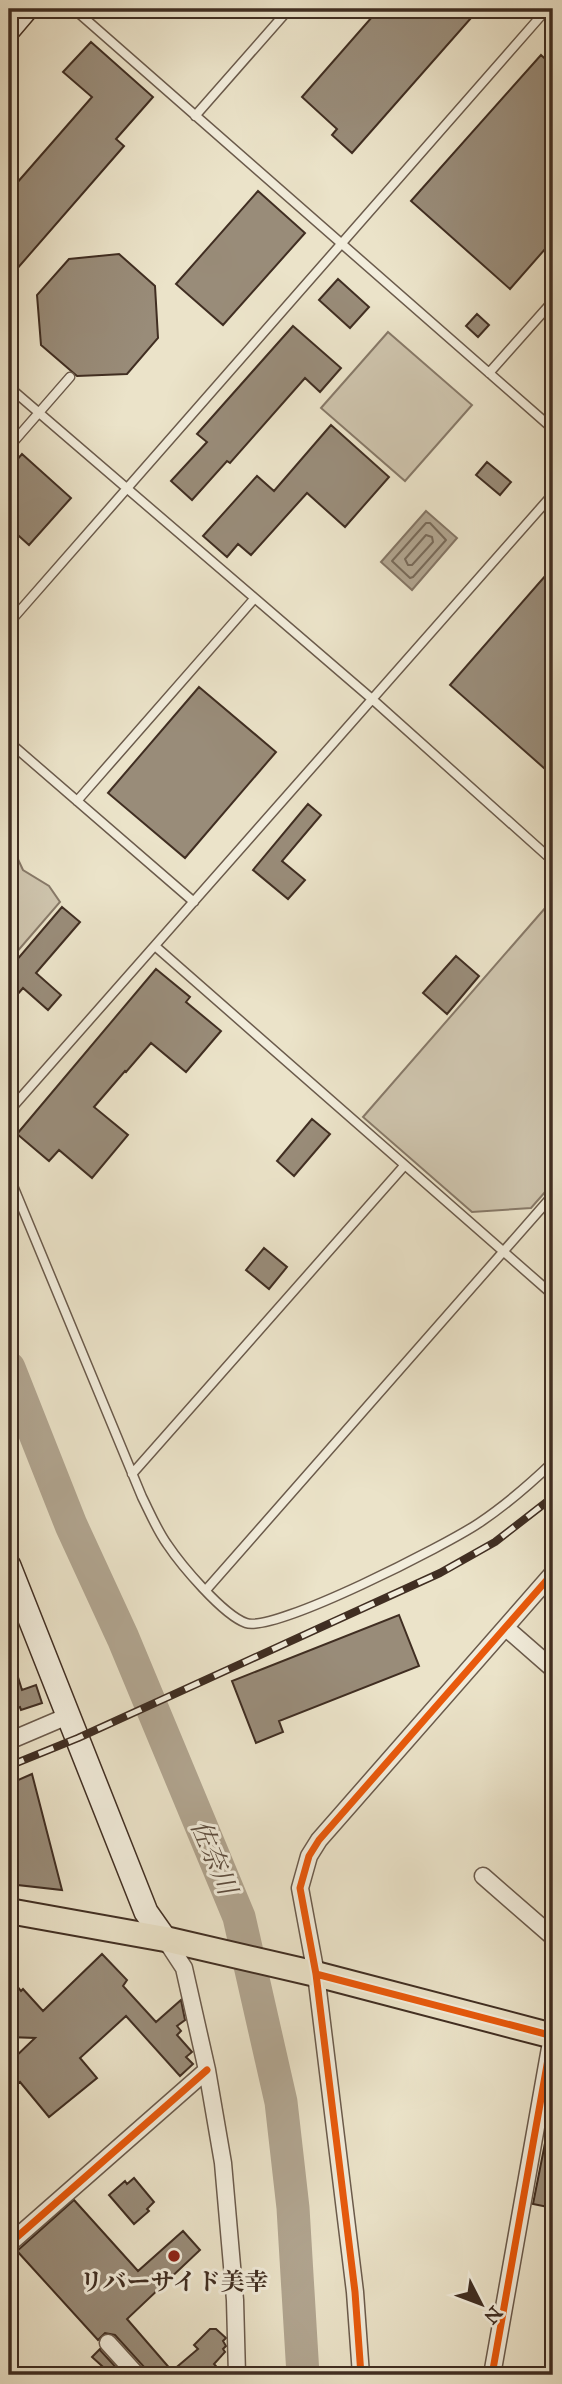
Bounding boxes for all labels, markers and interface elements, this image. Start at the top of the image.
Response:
water label: 佐奈川 [184,1815,245,1902]
marker: リバーサイド美幸 [166,2248,182,2264]
place label: リバーサイド美幸 [79,2267,269,2297]
north arrow [447,2268,516,2338]
text: N [479,2301,507,2329]

